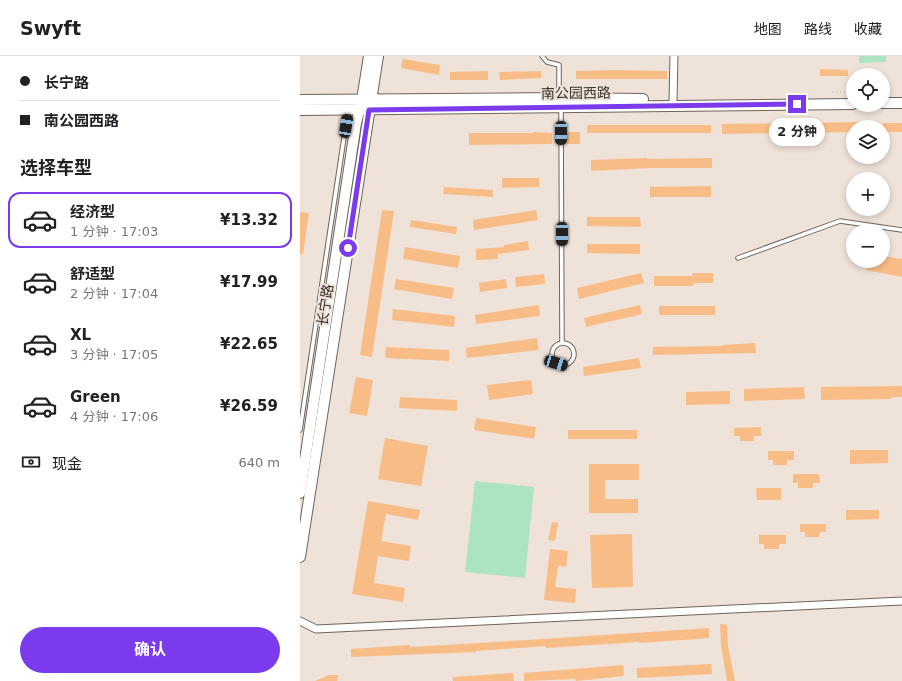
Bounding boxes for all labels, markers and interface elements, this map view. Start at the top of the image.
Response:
text: Swyft [20,17,81,39]
text: 地图 [754,21,782,37]
text: 路线 [804,21,832,37]
text: 收藏 [854,21,882,37]
map controls [846,68,890,268]
button: locate [846,68,890,112]
text: 长宁路 [44,74,89,92]
street label: 南公园西路 [541,84,611,102]
route end [788,95,806,113]
text: 南公园西路 [44,112,119,130]
car [338,113,354,139]
callout: 2 分钟 [769,118,825,146]
button: layers [846,120,890,164]
car [555,121,567,145]
text: 2 分钟 [777,124,817,139]
text: 选择车型 [20,157,92,178]
button: + [846,172,890,216]
icon: car [22,202,58,238]
text: 经济型 [70,203,115,221]
text: ¥13.32 [220,211,278,229]
car [556,222,568,246]
text: 1 分钟 · 17:03 [70,224,158,239]
button: − [846,224,890,268]
route start [339,239,357,257]
icon: car [22,264,58,300]
text: 舒适型 [70,265,115,283]
text: ¥17.99 [220,273,278,291]
street label: 长宁路 [314,283,336,327]
text: 2 分钟 · 17:04 [70,286,158,301]
icon: car [22,326,58,362]
text: XL [70,326,91,344]
text: ¥22.65 [220,335,278,353]
text: 3 分钟 · 17:05 [70,347,158,362]
car [543,354,569,372]
icon: car [22,388,58,424]
text: Green [70,388,121,406]
text: ¥26.59 [220,397,278,415]
text: 4 分钟 · 17:06 [70,409,158,424]
icon: cash [20,451,42,473]
text: 现金 [52,455,82,473]
text: 640 m [238,455,280,470]
button: 确认 [20,627,280,673]

